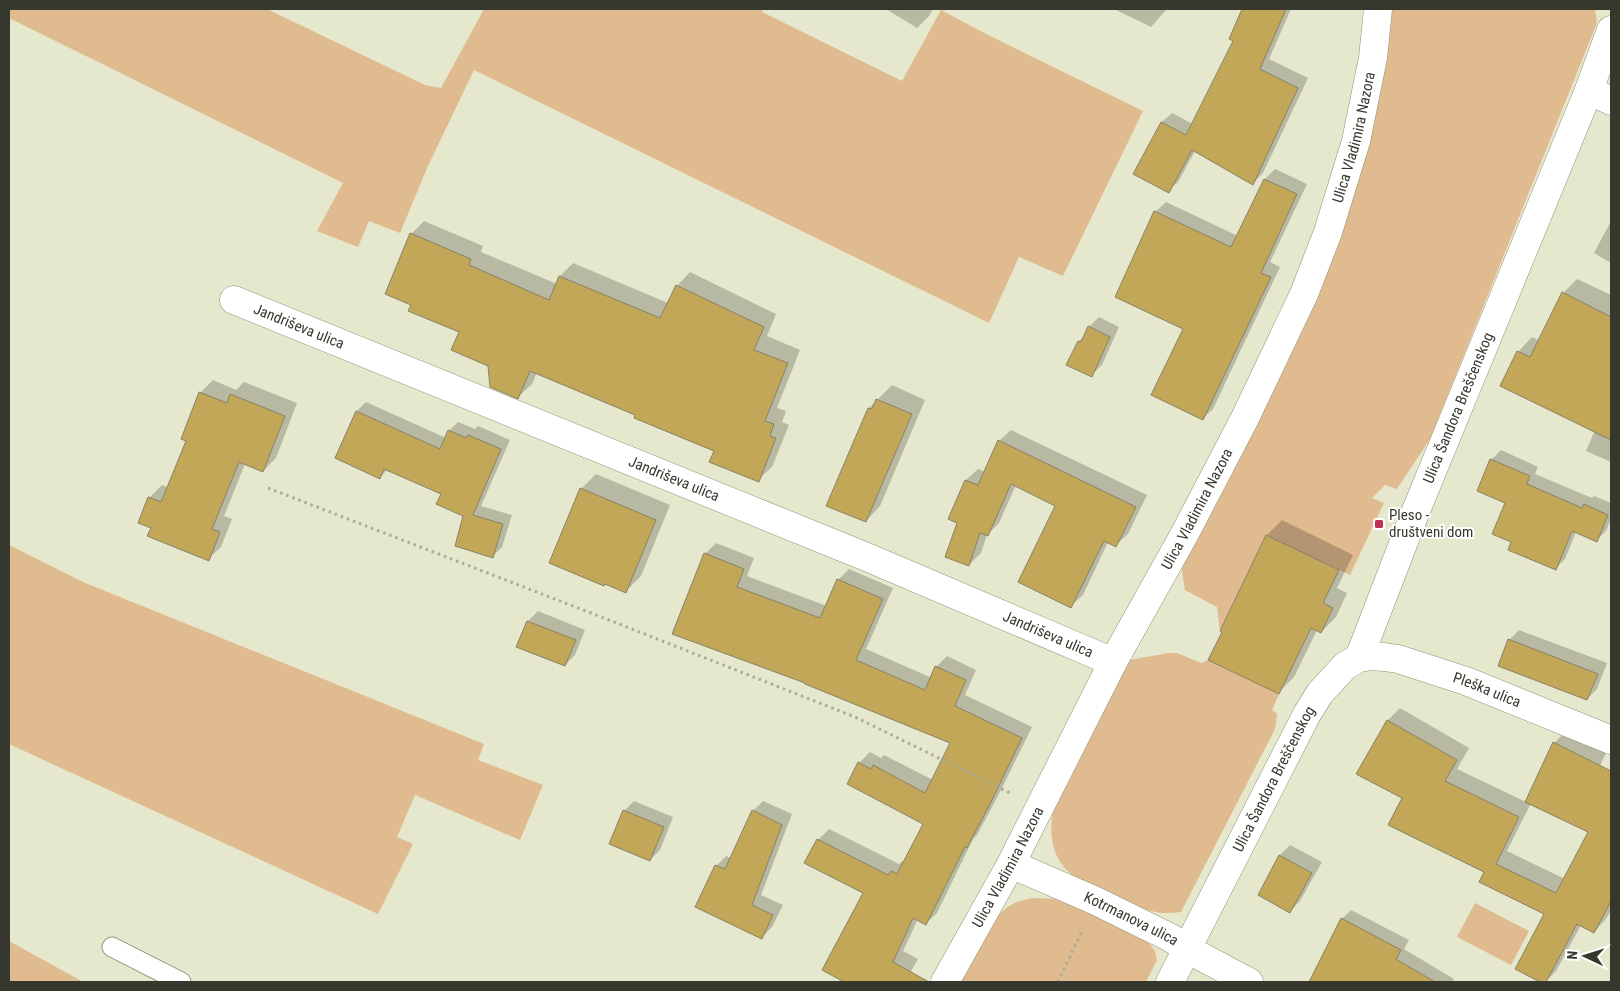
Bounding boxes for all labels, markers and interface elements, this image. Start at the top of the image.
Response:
street label: Ulica Vladimira Nazora [1329,70,1379,205]
street label: Jandriševa ulica [251,300,347,353]
street label: Ulica Šandora Breščenskog [1419,330,1497,486]
street label: Ulica Vladimira Nazora [1157,445,1236,573]
street label: Jandriševa ulica [626,452,722,505]
place label: Pleso - društveni dom [1389,506,1473,541]
marker: Pleso - društveni dom [1373,518,1385,530]
street label: Jandriševa ulica [1000,607,1096,661]
street label: Pleška ulica [1451,668,1523,711]
street label: Ulica Šandora Breščenskog [1229,703,1319,855]
street label: Ulica Vladimira Nazora [968,804,1047,931]
street label: Kotrmanova ulica [1081,888,1182,949]
north arrow [1560,931,1610,981]
text: N [1564,950,1580,960]

